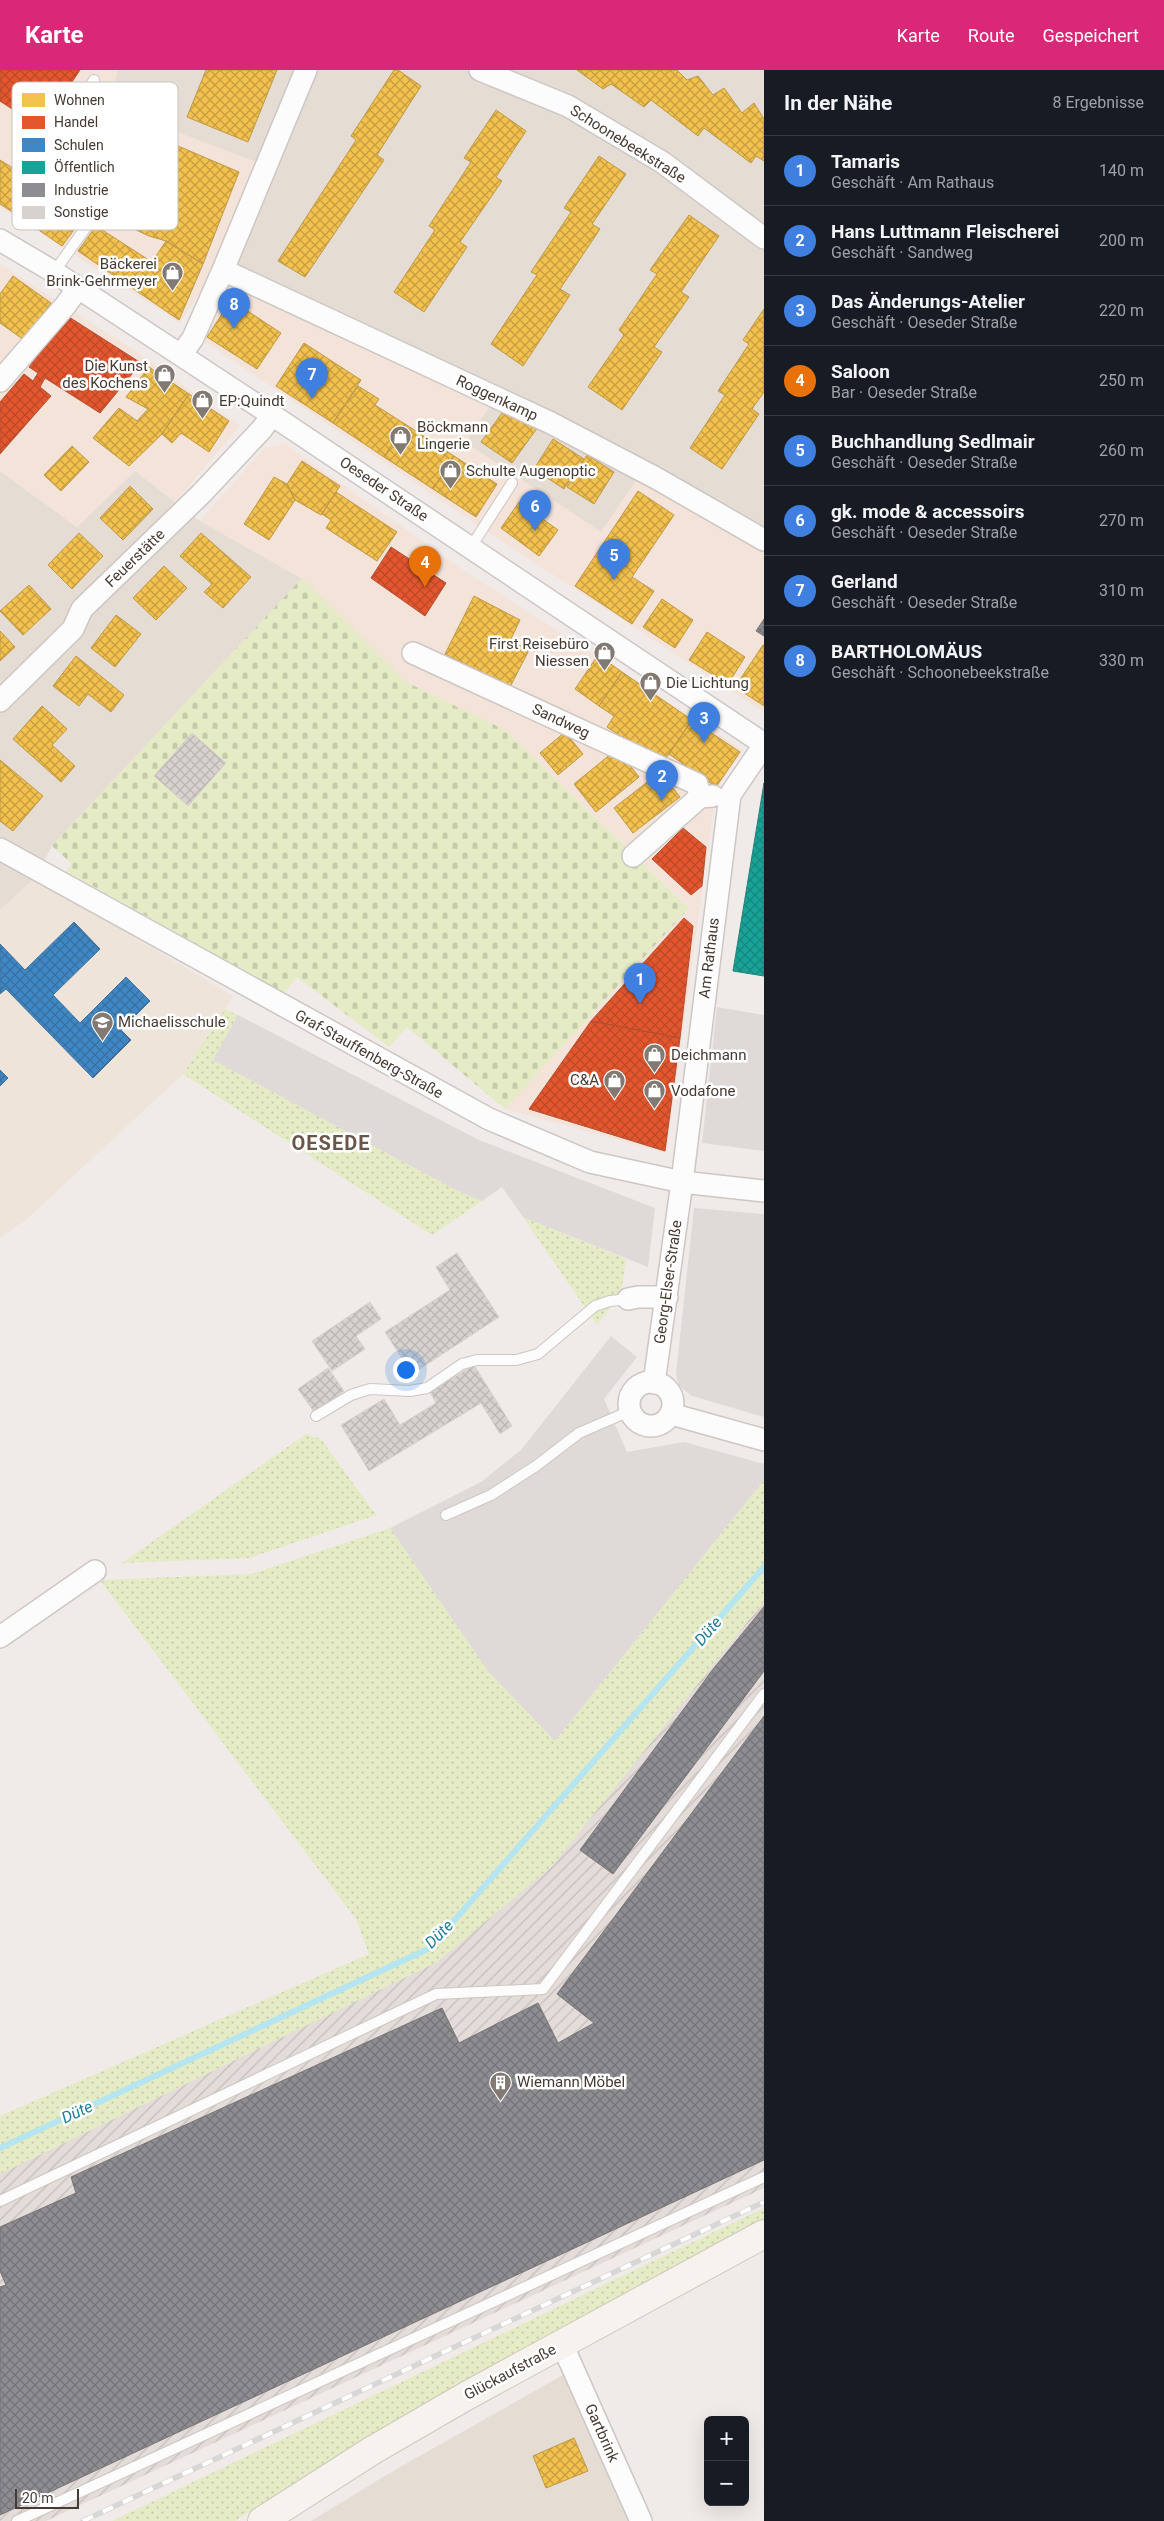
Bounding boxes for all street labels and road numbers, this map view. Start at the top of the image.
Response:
street label: Schoonebeekstraße [567,101,689,187]
street label: Roggenkamp [453,371,541,425]
street label: Oeseder Straße [336,453,432,525]
street label: Feuerstätte [101,525,169,591]
street label: Sandweg [529,700,593,742]
street label: Am Rathaus [695,917,723,999]
street label: Graf-Stauffenberg-Straße [292,1006,446,1102]
street label: Georg-Elser-Straße [650,1219,686,1345]
street label: Glückaufstraße [461,2340,559,2404]
street label: Gartbrink [581,2401,623,2465]

